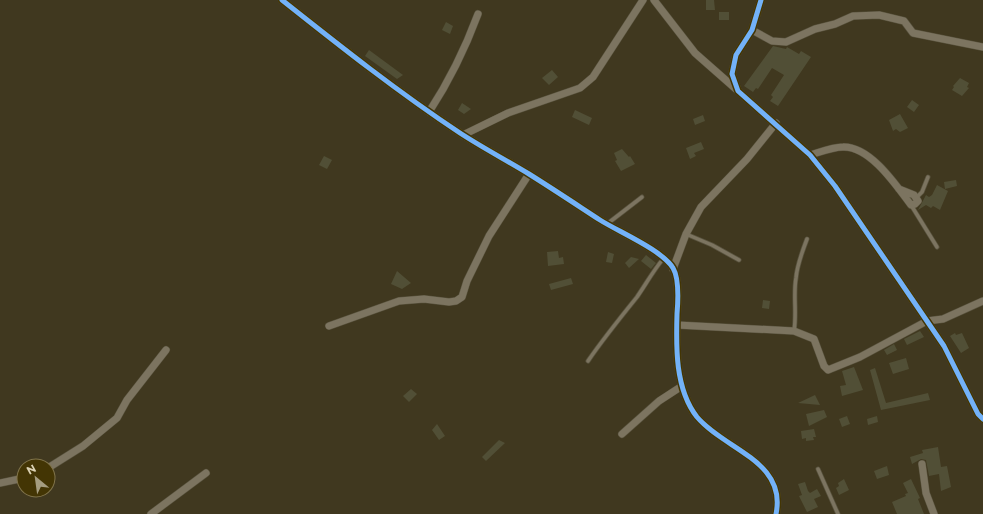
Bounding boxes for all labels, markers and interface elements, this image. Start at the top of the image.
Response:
north arrow [16,458,56,498]
text: N [24,461,38,478]

